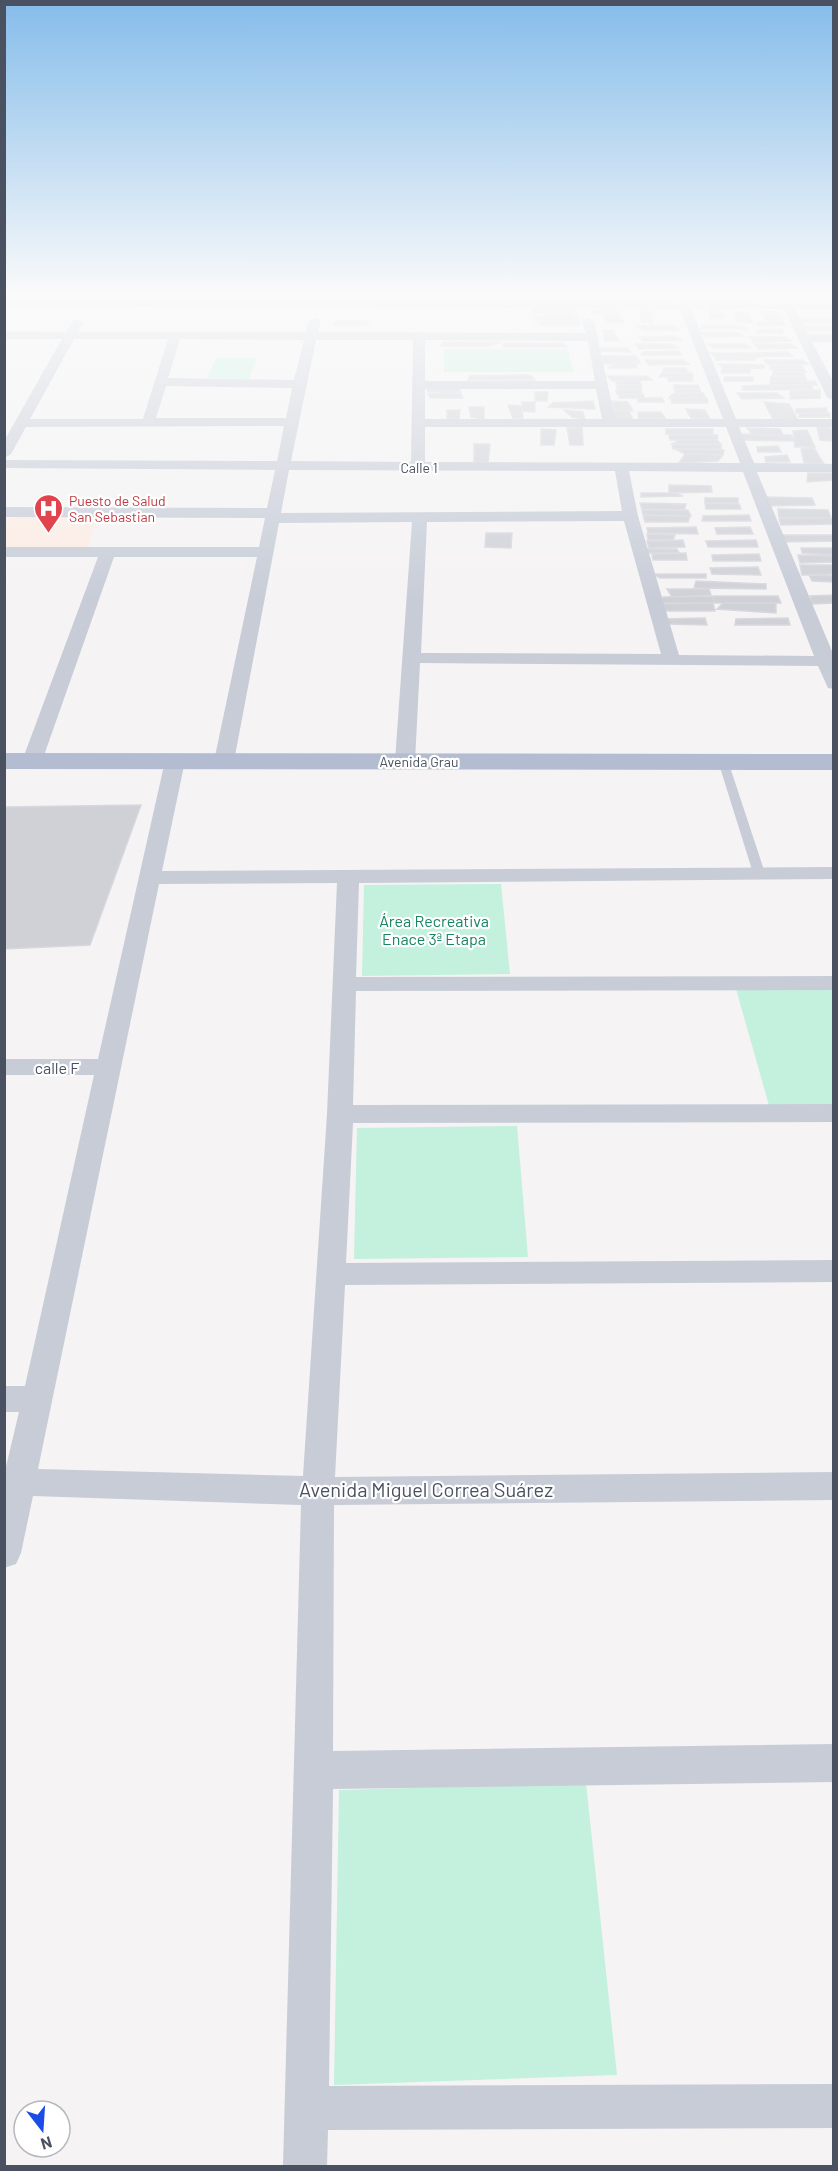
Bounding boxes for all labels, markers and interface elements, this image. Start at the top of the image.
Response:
street label: Calle 1 [400,459,438,476]
hospital icon: Puesto de Salud San Sebastian [32,492,64,534]
place label: Puesto de Salud San Sebastian [69,492,166,525]
street label: Avenida Grau [379,753,459,770]
park label: Área Recreativa Enace 3ª Etapa [379,911,489,948]
street label: calle F [35,1058,79,1077]
street label: Avenida Miguel Correa Suárez [299,1477,553,1501]
north arrow [12,2099,72,2159]
text: N [39,2133,54,2154]

